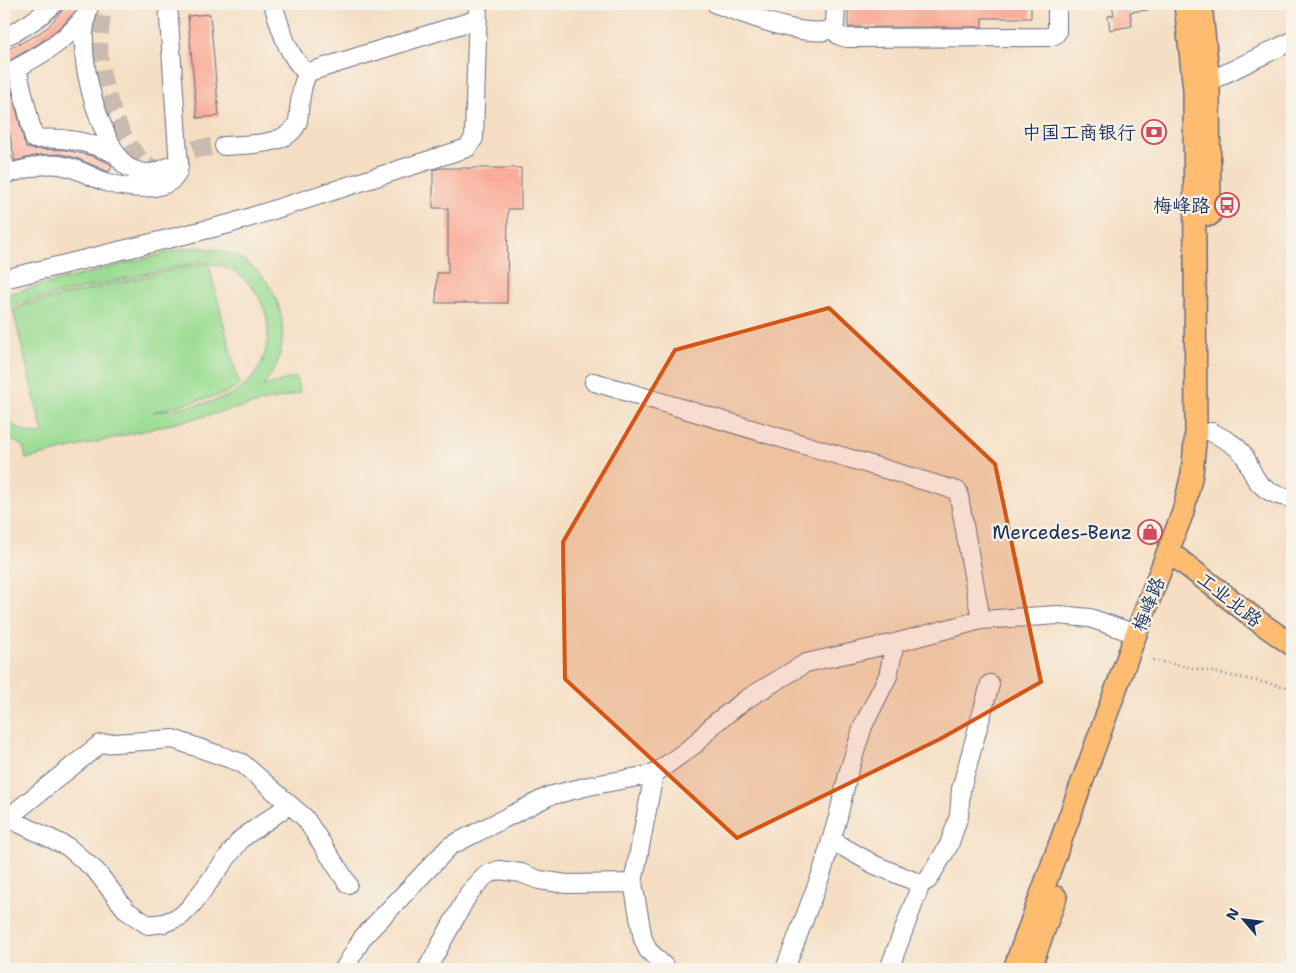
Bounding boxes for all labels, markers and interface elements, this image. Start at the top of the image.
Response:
bank icon: 中国工商银行 [1141,119,1167,145]
place label: 中国工商银行 [1022,120,1136,145]
bus stop icon: 梅峰路 [1214,192,1240,218]
place label: 梅峰路 [1153,193,1210,218]
shop icon: Mercedes-Benz [1137,519,1163,545]
place label: Mercedes-Benz [992,520,1132,545]
street label: 工业北路 [1192,566,1267,633]
street label: 梅峰路 [1127,573,1170,635]
north arrow [1218,896,1268,946]
text: N [1222,905,1243,923]

